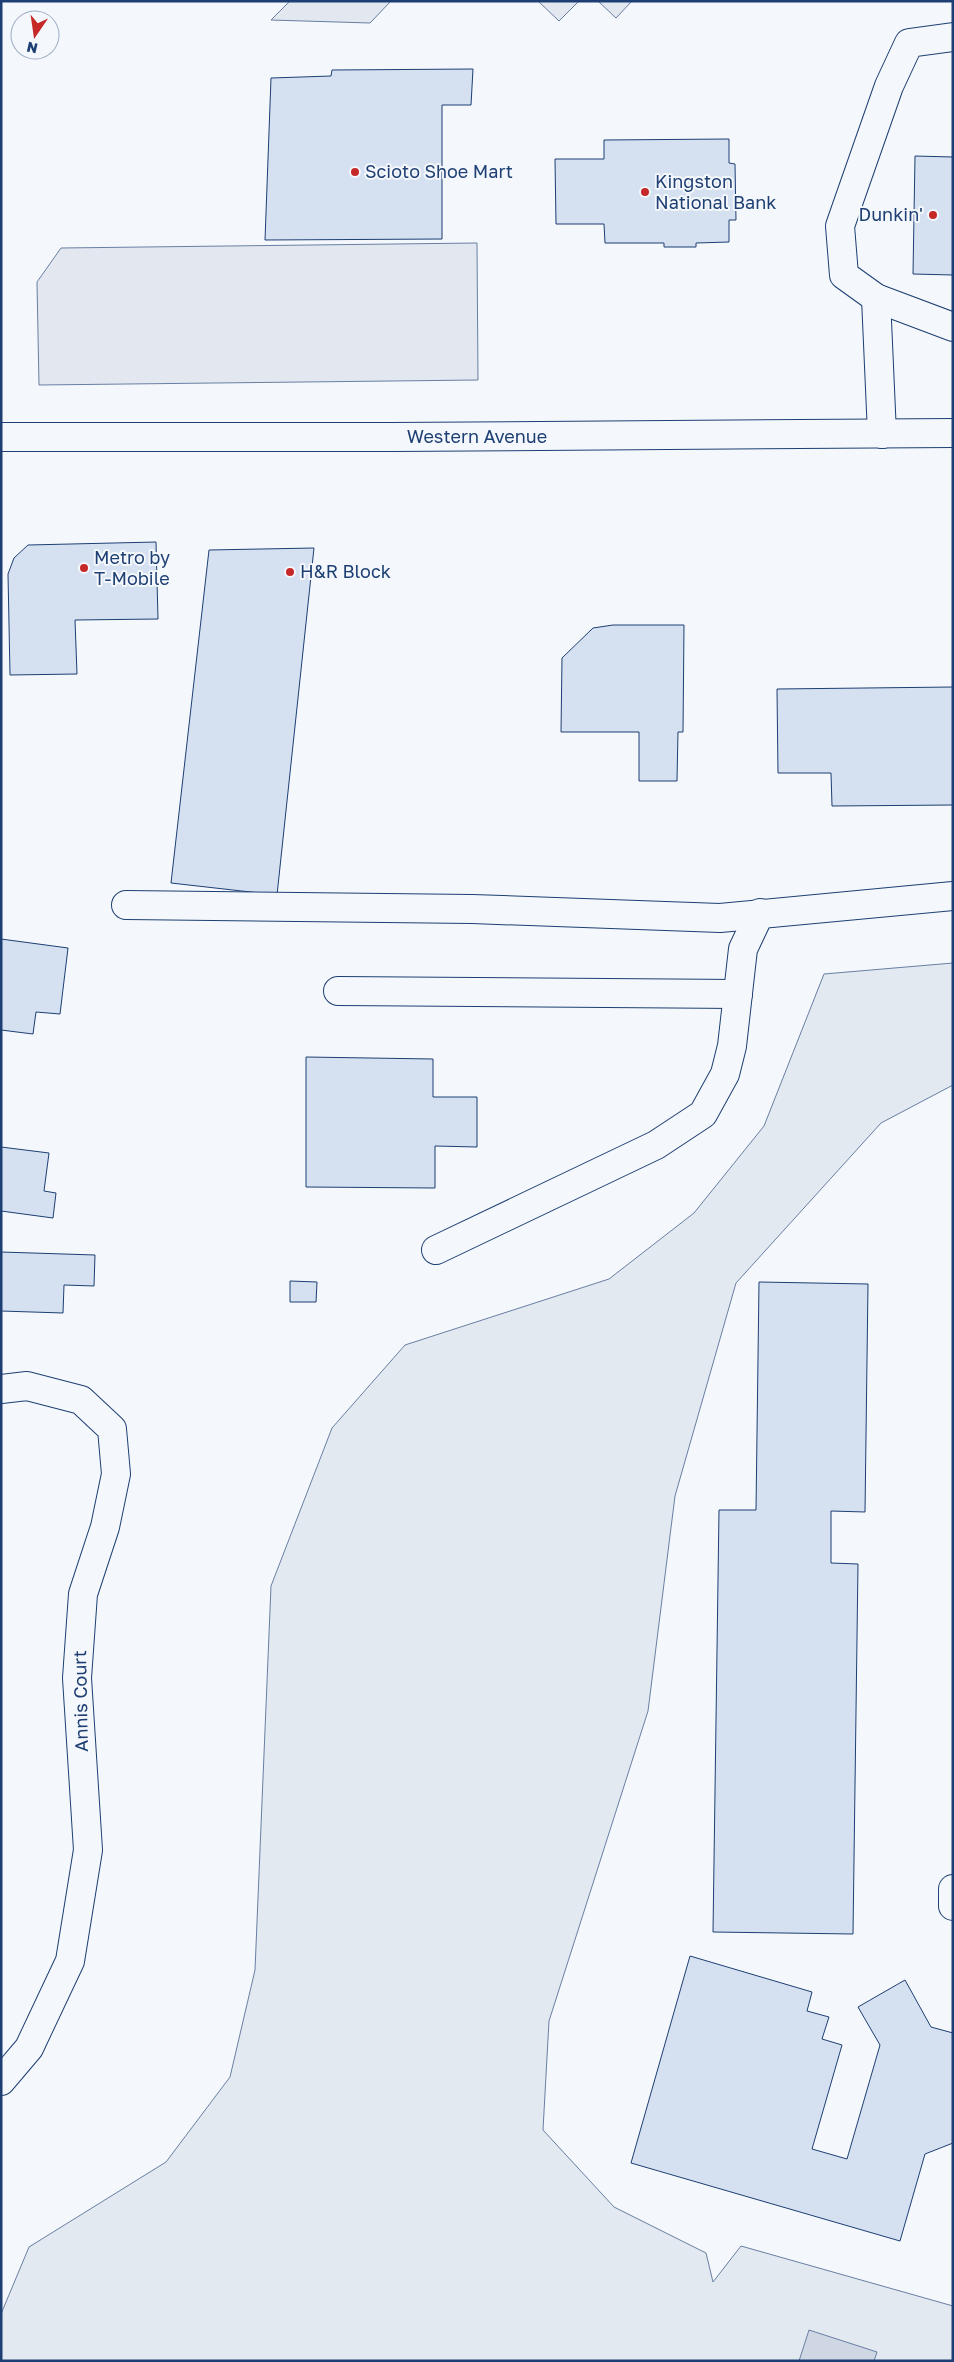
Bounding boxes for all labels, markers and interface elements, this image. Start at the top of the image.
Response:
north arrow [10,10,60,60]
text: N [25,39,39,58]
place label: Scioto Shoe Mart [365,160,513,182]
marker: Scioto Shoe Mart [349,166,361,178]
place label: Kingston National Bank [655,170,776,213]
marker: Kingston National Bank [639,186,651,198]
place label: Dunkin' [859,203,923,225]
marker: Dunkin' [927,209,939,221]
street label: Western Avenue [407,425,547,447]
place label: Metro by T-Mobile [94,546,170,589]
place label: H&R Block [300,560,391,582]
marker: Metro by T-Mobile [78,562,90,574]
marker: H&R Block [284,566,296,578]
street label: Annis Court [68,1650,92,1752]

